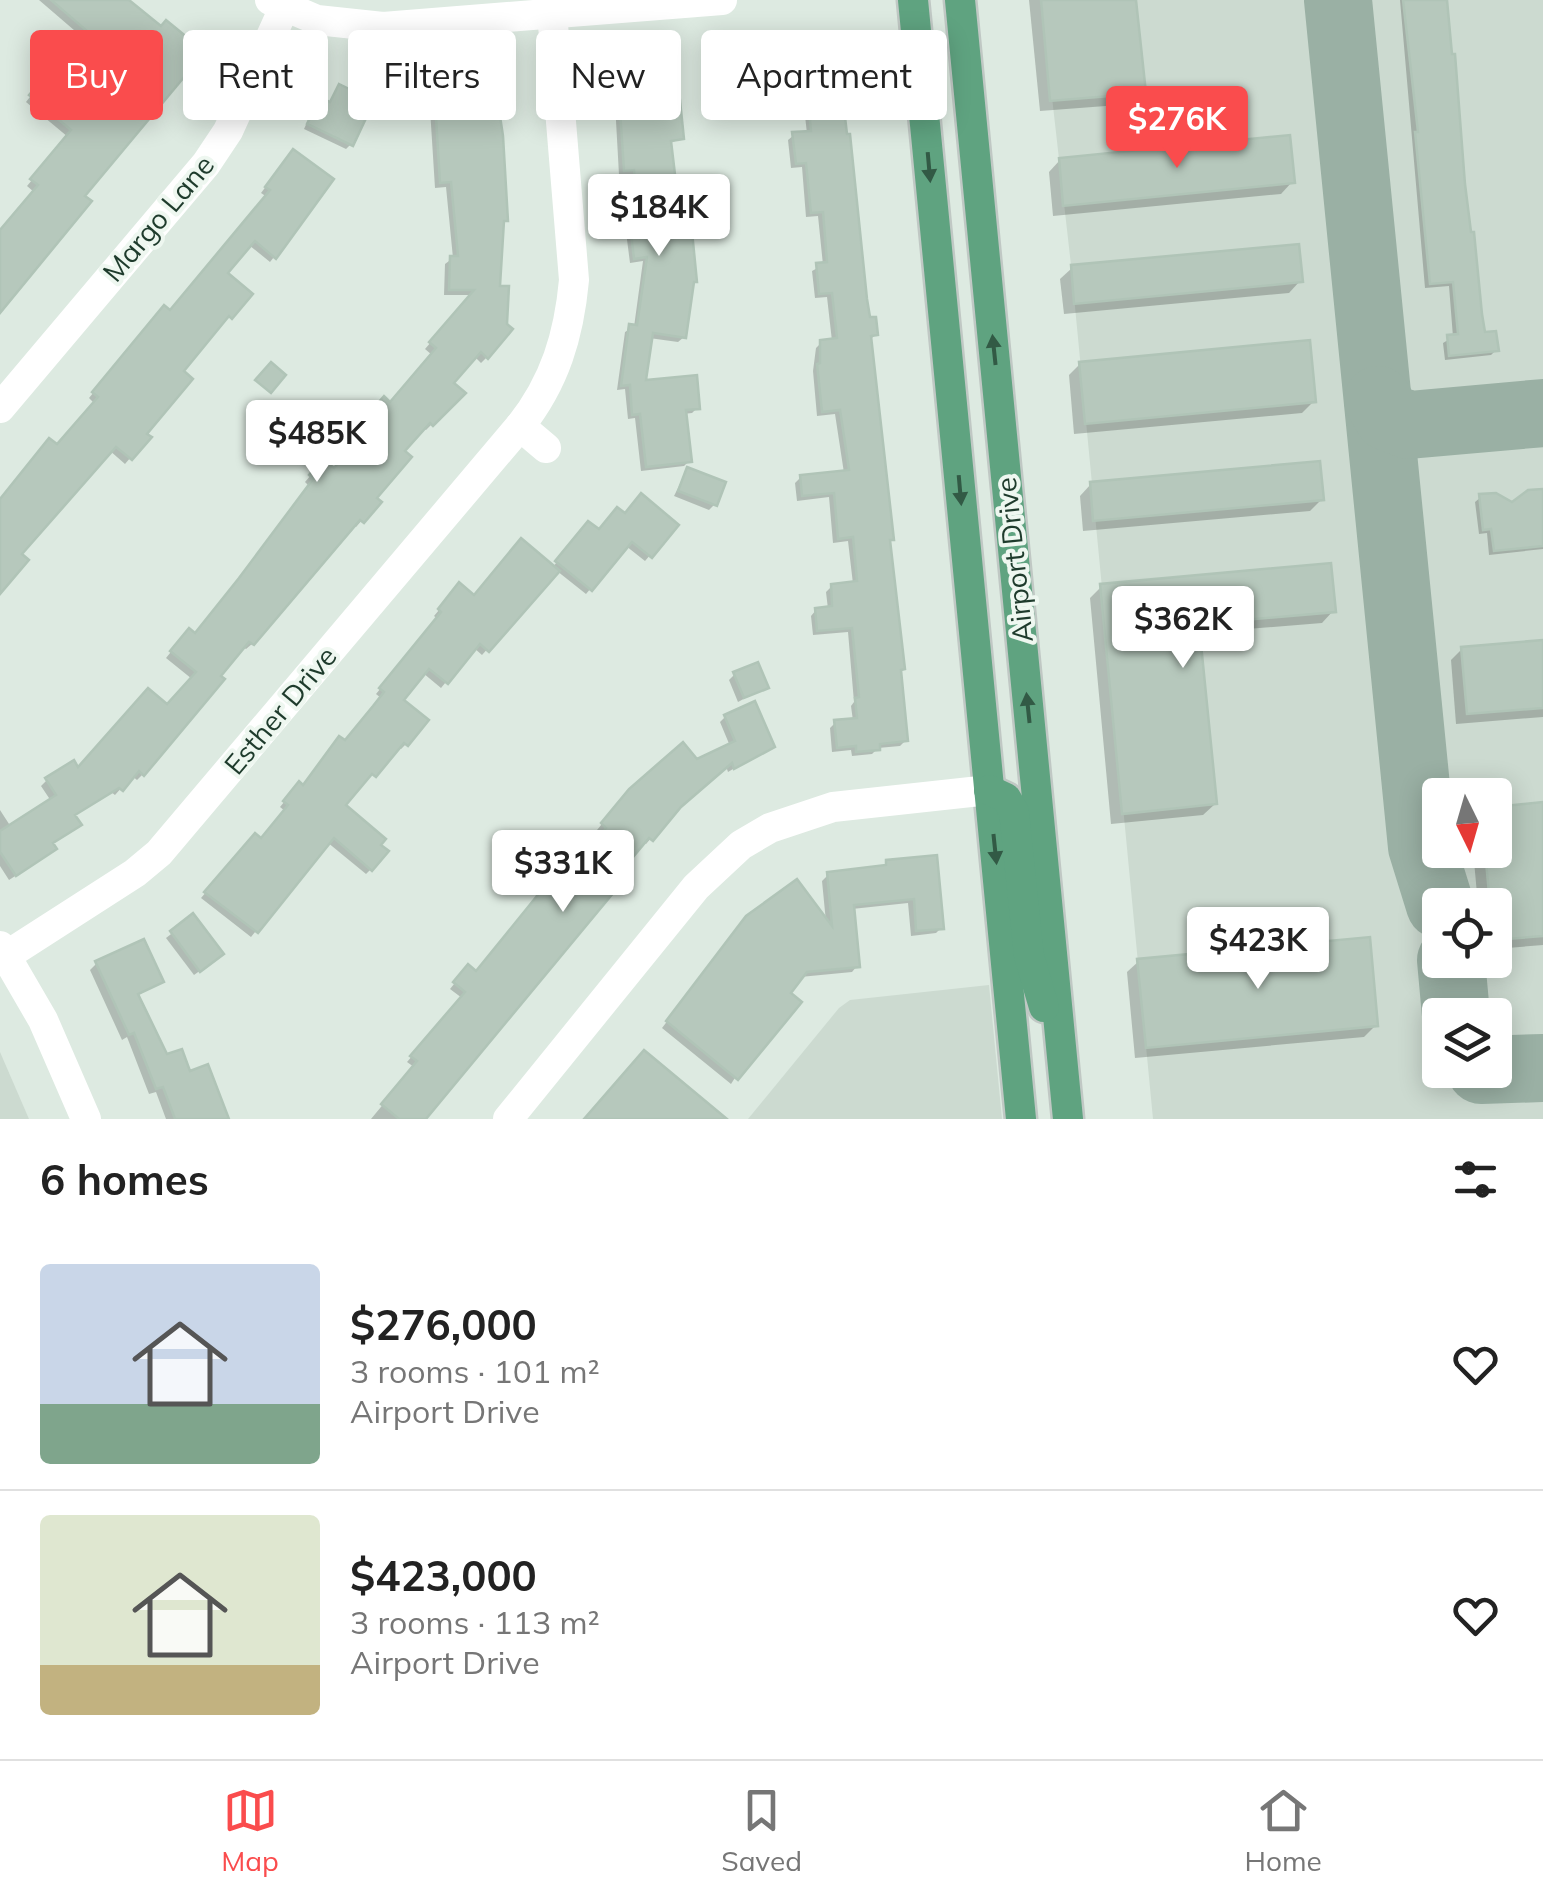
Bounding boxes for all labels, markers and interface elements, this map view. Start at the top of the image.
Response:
chip: Buy [30,30,163,120]
chip: Rent [183,30,328,120]
chip: Filters [348,30,516,120]
chip: New [536,30,681,120]
chip: Apartment [701,30,947,120]
pin: $276K [1107,86,1247,171]
text: $276K [1128,98,1226,138]
street label: Margo Lane [95,147,221,289]
one-way arrow [922,151,938,183]
pin: $184K [589,174,729,259]
text: $184K [610,186,708,226]
one-way arrow [985,334,1001,366]
pin: $485K [247,400,387,485]
text: $485K [268,412,366,452]
one-way arrow [953,475,969,507]
street label: Airport Drive [988,476,1040,644]
pin: $362K [1113,586,1253,671]
text: $362K [1134,598,1232,638]
street label: Esther Drive [216,639,344,781]
one-way arrow [1020,692,1036,724]
north arrow [1422,778,1512,868]
map controls [1422,778,1512,1088]
pin: $331K [493,830,633,915]
one-way arrow [987,833,1003,865]
text: $331K [514,842,612,882]
button: locate [1422,888,1512,978]
pin: $423K [1188,907,1328,992]
text: $423K [1209,919,1307,959]
button: layers [1422,998,1512,1088]
icon: filters [1448,1152,1503,1207]
text: 6 homes [40,1153,209,1206]
text: $276,000 [350,1298,537,1351]
icon: home [120,1304,240,1424]
icon: heart [1448,1337,1503,1392]
text: 3 rooms · 101 m² [350,1351,600,1391]
text: Airport Drive [350,1391,540,1431]
text: $423,000 [350,1549,537,1602]
icon: home [120,1555,240,1675]
icon: heart [1448,1588,1503,1643]
text: 3 rooms · 113 m² [350,1602,600,1642]
text: Airport Drive [350,1642,540,1682]
tab: Map [221,1783,279,1878]
tab: Saved [721,1783,802,1878]
tab: Home [1244,1783,1322,1878]

